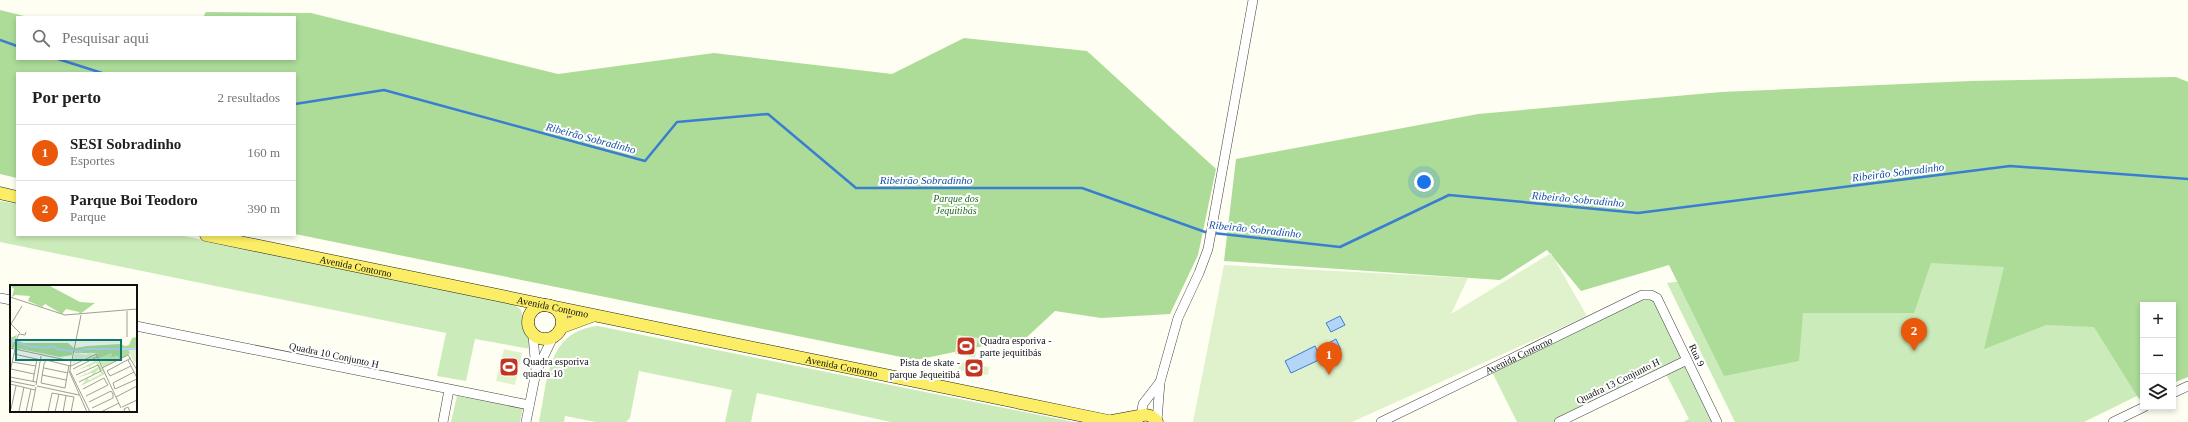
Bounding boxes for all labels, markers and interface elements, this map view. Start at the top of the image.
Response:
search box [16,16,296,60]
icon: search [30,27,52,49]
text: Pesquisar aqui [62,30,149,46]
text: Por perto [32,88,101,107]
text: 2 resultados [218,90,280,105]
water label: Ribeirão Sobradinho [544,120,638,156]
text: SESI Sobradinho [70,136,181,152]
text: 1 [42,145,48,160]
text: 160 m [247,145,280,160]
text: Esportes [70,153,115,168]
water label: Ribeirão Sobradinho [1850,160,1945,184]
your location [1414,172,1434,192]
water label: Ribeirão Sobradinho [879,174,973,186]
water label: Ribeirão Sobradinho [1530,189,1625,209]
text: Parque Boi Teodoro [70,192,198,208]
park label: Parque dos Jequitibás [932,193,979,216]
text: 2 [42,201,48,216]
text: 390 m [247,201,280,216]
text: Parque [70,209,106,224]
water label: Ribeirão Sobradinho [1207,218,1302,240]
street label: Avenida Contorno [319,253,393,279]
inset map [10,285,137,412]
street label: Avenida Contomo [516,294,590,319]
map controls [2140,302,2176,410]
button: + [2140,302,2176,338]
pin: 2 [1901,318,1927,351]
street label: Avenida Contorno [1483,334,1554,376]
sports icon: Quadra esporiva - parte jequitibás [955,335,977,357]
place label: Quadra esporiva - parte jequitibás [980,335,1052,358]
button: − [2140,338,2176,374]
street label: Quadra 10 Conjunto H [288,340,380,370]
pin: 1 [1316,342,1342,375]
street label: Rua 9 [1687,342,1707,368]
street label: Avenida Contorno [805,353,879,379]
sports icon: Quadra esporiva quadra 10 [498,356,520,378]
place label: Quadra esporiva quadra 10 [523,356,589,379]
street label: Quadra 13 Conjunto H [1575,356,1661,406]
place label: Pista de skate - parque Jequeitibá [890,357,961,380]
sports icon: Pista de skate - parque Jequeitibá [963,357,985,379]
button: layers [2140,374,2176,410]

